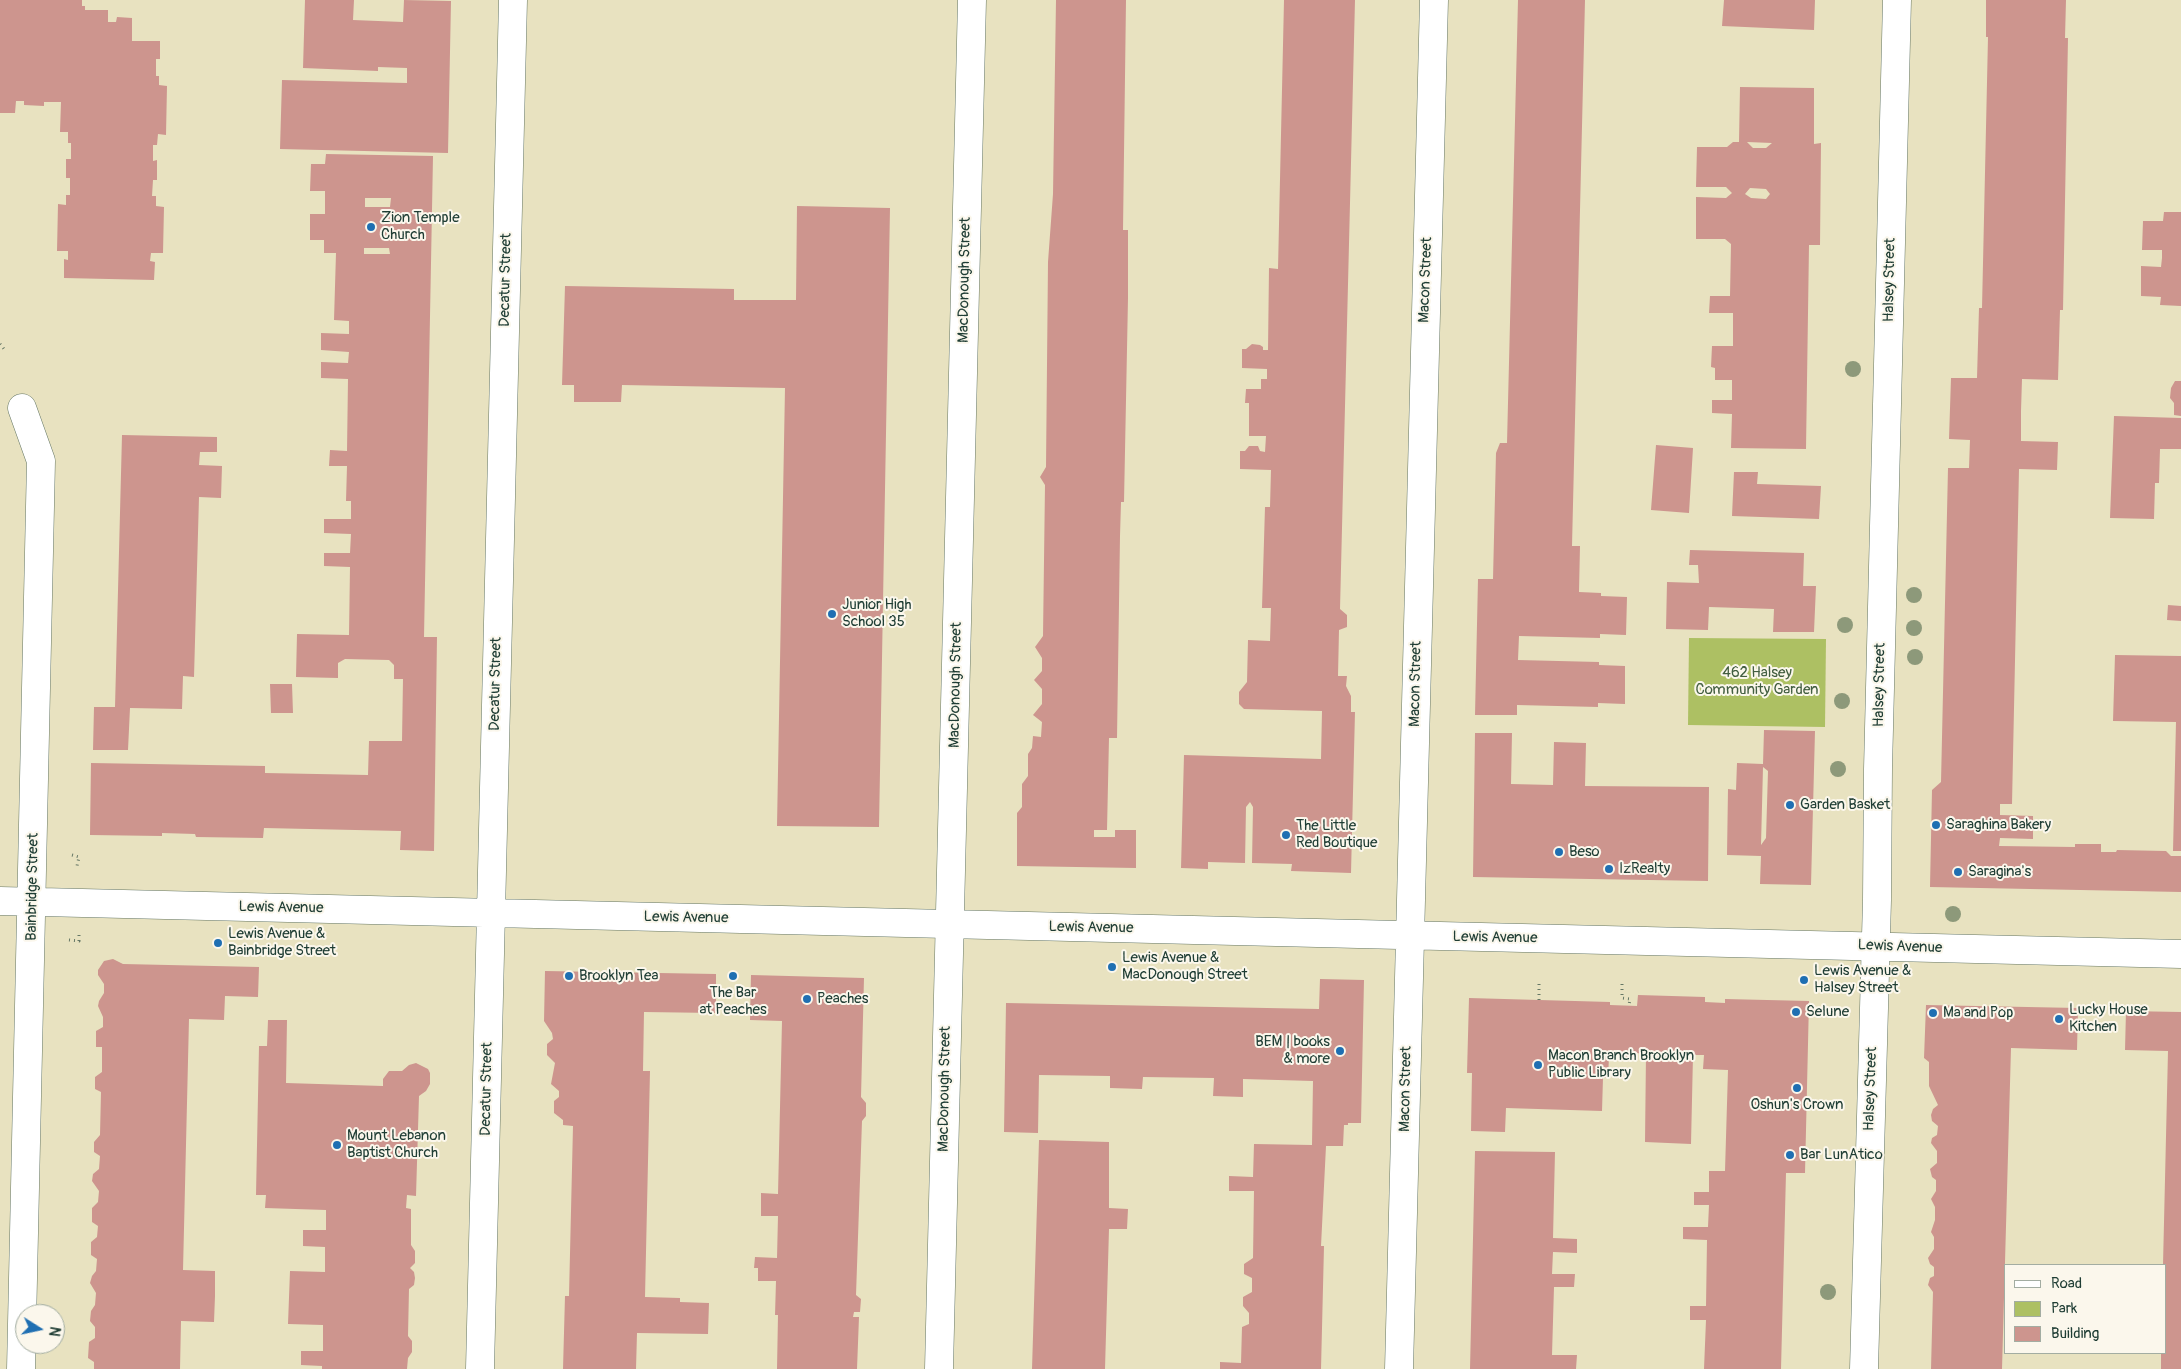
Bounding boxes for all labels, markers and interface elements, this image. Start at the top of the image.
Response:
place label: Zion Temple Church [381,209,460,244]
street label: MacDonough Street [955,217,975,343]
marker: Zion Temple Church [365,221,377,233]
street label: Decatur Street [496,233,516,327]
street label: Macon Street [1416,237,1436,323]
street label: Halsey Street [1880,238,1900,322]
place label: Junior High School 35 [842,596,911,631]
marker: Junior High School 35 [826,608,838,620]
street label: MacDonough Street [946,622,966,748]
street label: Decatur Street [486,637,506,731]
street label: Macon Street [1406,641,1426,727]
street label: Halsey Street [1870,643,1890,727]
park label: 462 Halsey Community Garden [1696,664,1818,699]
place label: Garden Basket [1800,796,1890,814]
marker: Garden Basket [1784,799,1796,811]
place label: Saraghina Bakery [1946,816,2051,834]
place label: The Little Red Boutique [1296,817,1377,852]
marker: Saraghina Bakery [1930,819,1942,831]
marker: The Little Red Boutique [1280,829,1292,841]
street label: Bainbridge Street [23,833,43,941]
place label: Beso [1569,843,1600,861]
marker: Beso [1553,846,1565,858]
place label: IzRealty [1619,860,1670,878]
marker: IzRealty [1603,863,1615,875]
place label: Saragina's [1968,863,2031,881]
marker: Saragina's [1952,866,1964,878]
street label: Lewis Avenue [238,898,324,918]
street label: Lewis Avenue [643,908,729,928]
street label: Lewis Avenue [1048,918,1134,938]
place label: Lewis Avenue & Bainbridge Street [228,925,336,960]
street label: Lewis Avenue [1452,928,1538,948]
marker: Lewis Avenue & Bainbridge Street [212,937,224,949]
street label: Lewis Avenue [1857,937,1943,957]
place label: Lewis Avenue & MacDonough Street [1122,949,1248,984]
marker: Lewis Avenue & MacDonough Street [1106,961,1118,973]
place label: Lewis Avenue & Halsey Street [1814,962,1911,997]
place label: Brooklyn Tea [579,967,658,985]
marker: Brooklyn Tea [563,970,575,982]
marker: The Bar at Peaches [727,970,739,982]
marker: Lewis Avenue & Halsey Street [1798,974,1810,986]
place label: The Bar at Peaches [699,984,767,1019]
place label: Peaches [817,990,868,1008]
marker: Peaches [801,993,813,1005]
place label: Lucky House Kitchen [2069,1001,2148,1036]
place label: Selune [1806,1003,1849,1021]
place label: Ma and Pop [1943,1004,2013,1022]
marker: Selune [1790,1006,1802,1018]
marker: Ma and Pop [1927,1007,1939,1019]
marker: Lucky House Kitchen [2053,1013,2065,1025]
street label: MacDonough Street [935,1026,955,1152]
place label: BEM | books & more [1255,1033,1330,1068]
street label: Decatur Street [477,1042,497,1136]
marker: BEM | books & more [1334,1045,1346,1057]
street label: Macon Street [1396,1046,1416,1132]
street label: Halsey Street [1861,1046,1881,1132]
place label: Macon Branch Brooklyn Public Library [1548,1047,1694,1082]
marker: Macon Branch Brooklyn Public Library [1532,1059,1544,1071]
marker: Oshun's Crown [1791,1082,1803,1094]
place label: Oshun's Crown [1750,1096,1844,1114]
place label: Mount Lebanon Baptist Church [347,1127,446,1162]
marker: Mount Lebanon Baptist Church [331,1139,343,1151]
place label: Bar LunAtico [1800,1146,1883,1164]
marker: Bar LunAtico [1784,1149,1796,1161]
legend [2004,1264,2166,1354]
text: Road [2051,1274,2082,1293]
text: Park [2051,1299,2077,1318]
north arrow [15,1304,65,1354]
text: Building [2051,1324,2099,1343]
text: N [45,1325,63,1338]

